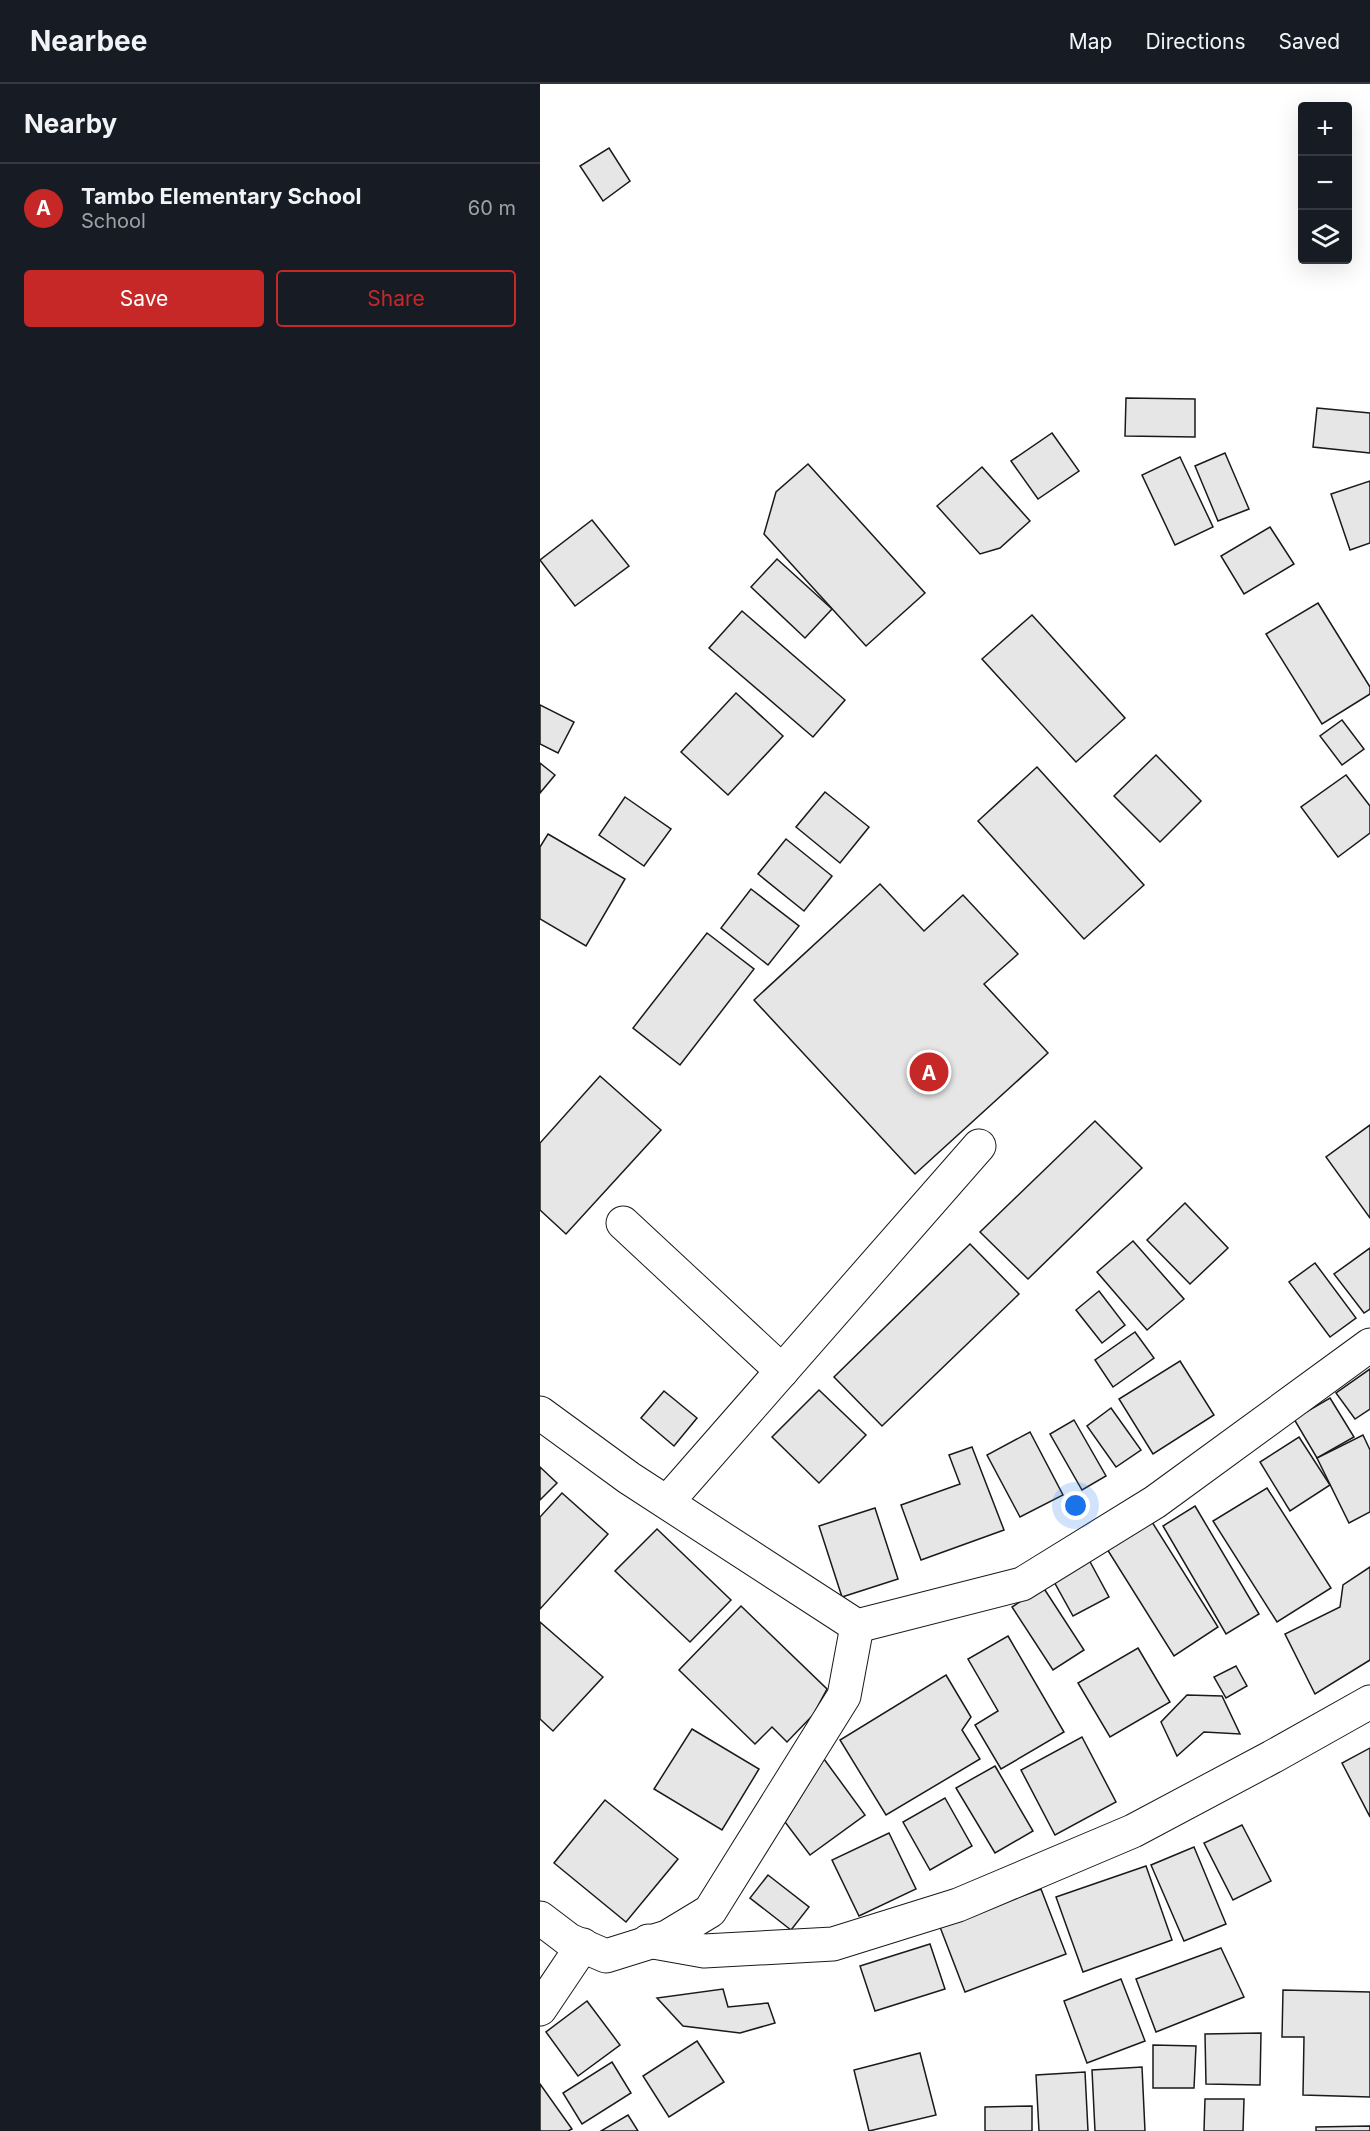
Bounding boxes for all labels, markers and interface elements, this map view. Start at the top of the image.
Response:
text: Nearbee [30,24,147,58]
text: Map [1069,29,1112,54]
text: Directions [1145,29,1246,54]
text: Saved [1279,29,1340,54]
map controls [1298,102,1352,264]
button: + [1298,102,1352,156]
text: Nearby [24,108,117,139]
button: − [1298,156,1352,210]
text: Tambo Elementary School [81,183,362,209]
text: A [36,196,51,220]
text: 60 m [468,196,516,220]
text: School [81,209,146,233]
button: layers [1298,210,1352,264]
button: Save [24,270,264,327]
button: Share [276,270,516,327]
pin: A [910,1050,948,1094]
your location [1061,1491,1090,1520]

